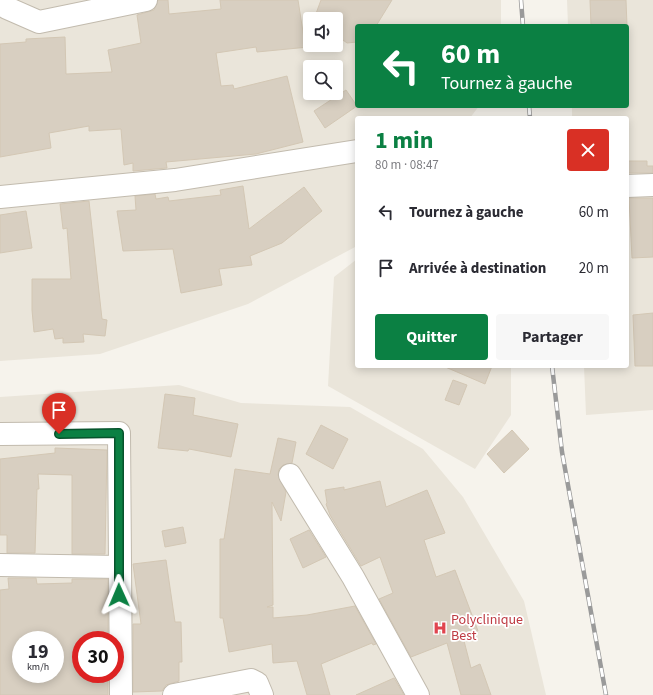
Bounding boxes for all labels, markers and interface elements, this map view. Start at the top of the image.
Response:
map controls [303,12,343,100]
button: sound [303,12,343,52]
text: 60 m [441,34,500,74]
icon: left [375,40,427,92]
button: search [303,60,343,100]
text: Tournez à gauche [441,71,573,96]
text: 1 min [375,123,433,158]
button: close [567,129,609,171]
text: 80 m · 08:47 [375,156,439,174]
icon: left [375,201,397,223]
text: Tournez à gauche [409,202,524,223]
text: 60 m [579,202,609,223]
icon: arrive [375,257,397,279]
text: Arrivée à destination [409,258,546,279]
text: 20 m [579,258,609,279]
button: Quitter [375,314,488,360]
button: Partager [496,314,609,360]
pin [42,393,76,434]
icon: arrive [48,399,70,421]
position arrow [98,574,140,616]
place label: Polyclinique Best [451,610,523,646]
hospital icon: Polyclinique Best [432,620,448,636]
speed limit sign: 30 [72,631,124,683]
text: 19 [27,638,49,666]
text: km/h [27,660,49,674]

